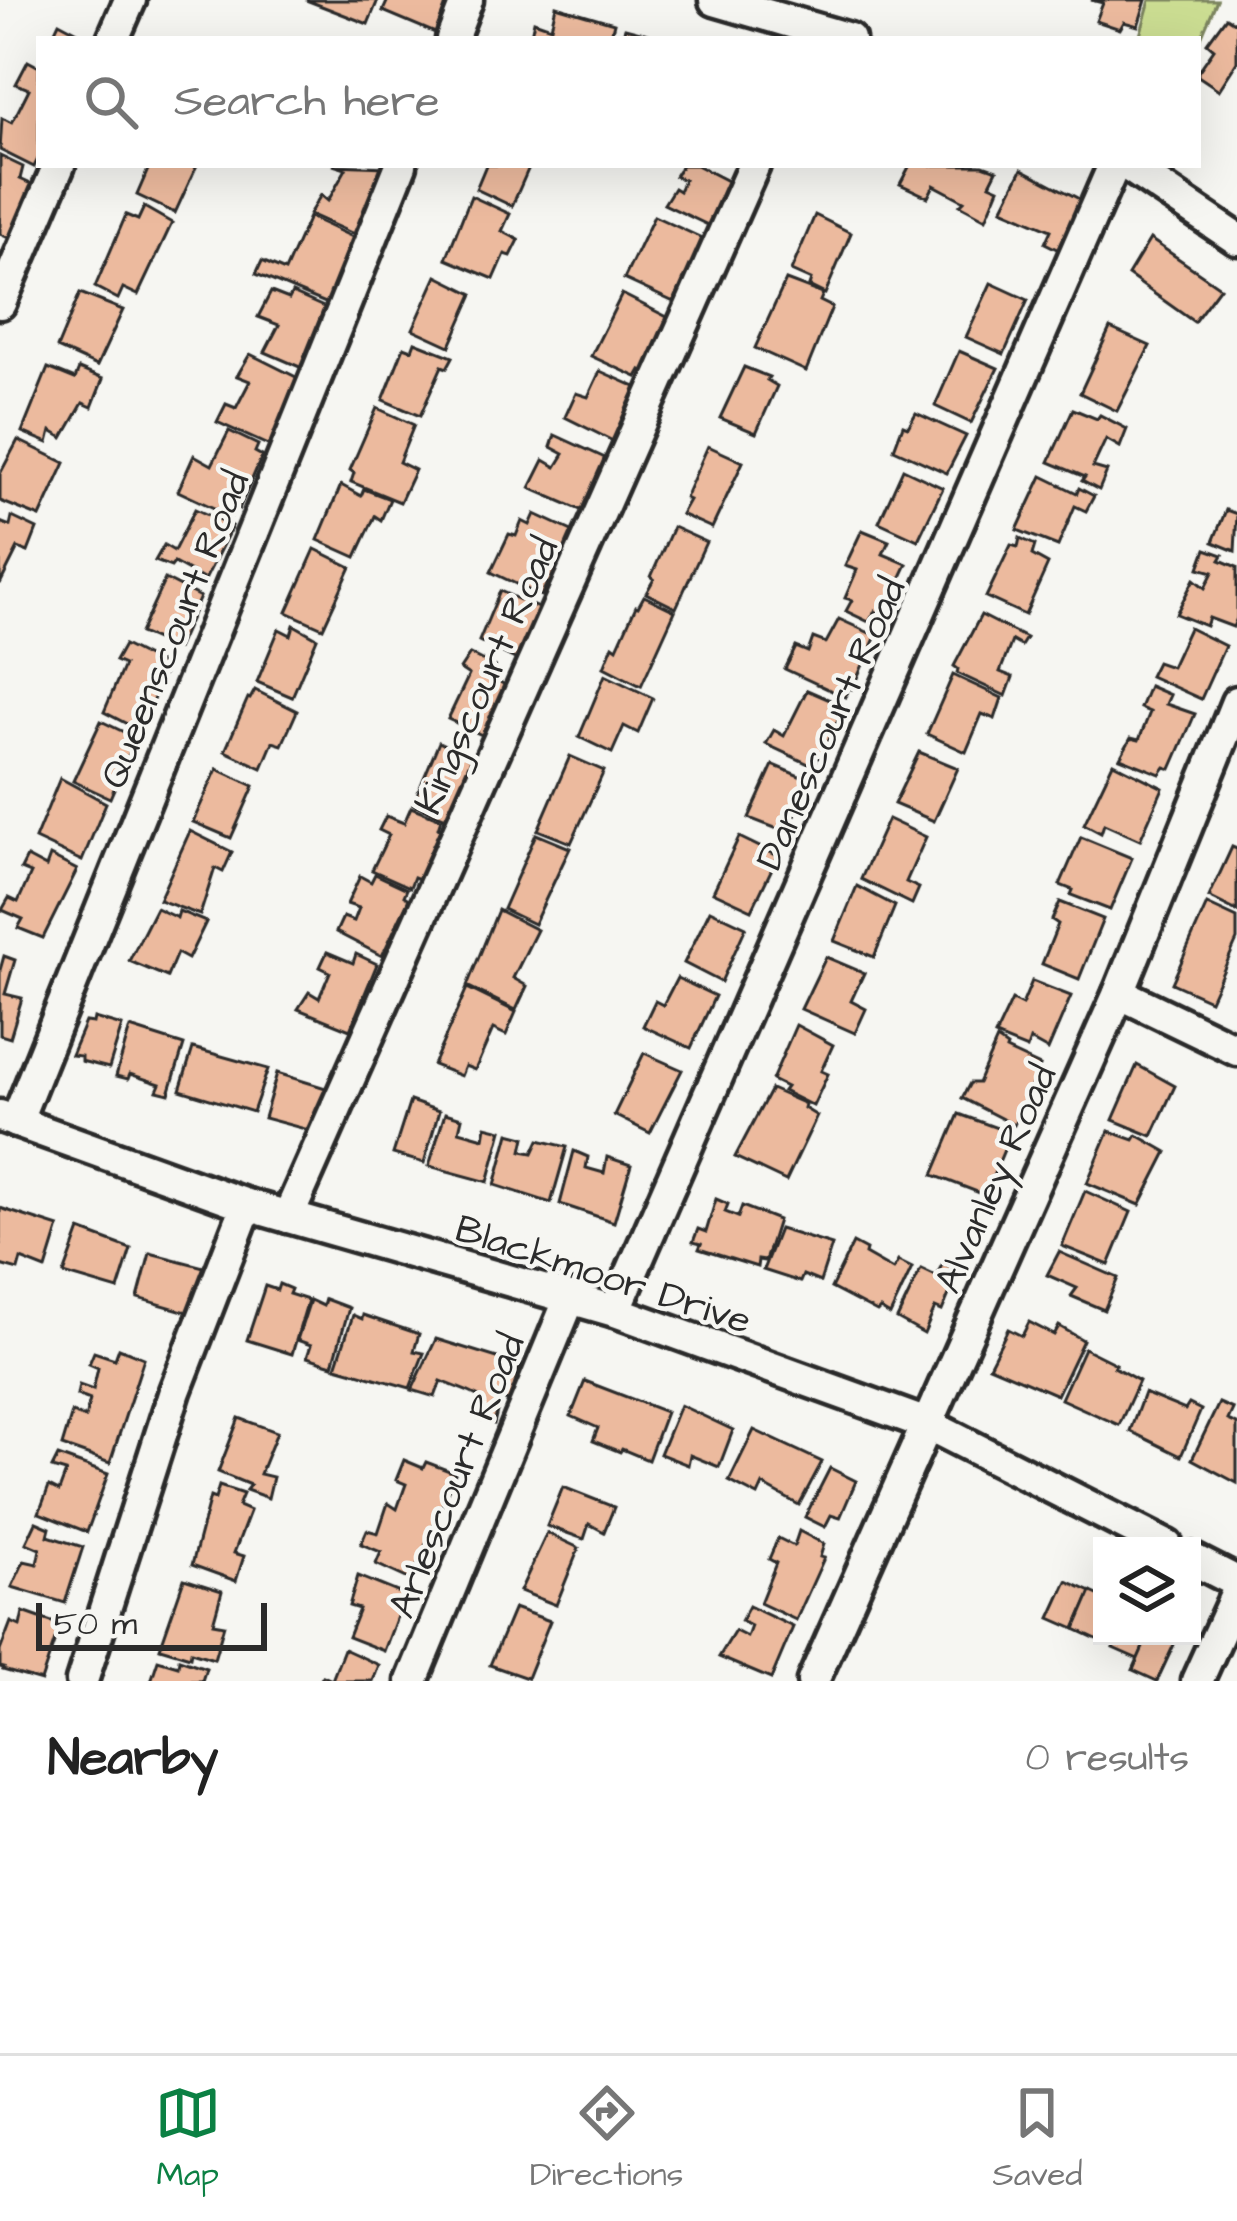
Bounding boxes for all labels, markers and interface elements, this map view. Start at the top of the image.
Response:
search box [36,36,1201,168]
icon: search [78,69,144,135]
text: Search here [174,71,440,133]
street label: Queenscourt Road [87,463,264,797]
street label: Kingscourt Road [403,529,573,823]
street label: Danescourt Road [743,570,920,879]
street label: Alvanley Road [922,1057,1072,1302]
street label: Blackmoor Drive [448,1203,758,1349]
street label: Arlescourt Road [376,1326,539,1626]
map controls [1093,1537,1201,1645]
button: layers [1093,1537,1201,1645]
scale bar [36,1597,267,1650]
text: 50 m [54,1601,137,1647]
text: Nearby [48,1724,218,1795]
text: 0 results [1025,1732,1189,1786]
tab: Map [155,2080,221,2198]
tab: Directions [530,2080,683,2198]
tab: Saved [992,2080,1082,2198]

